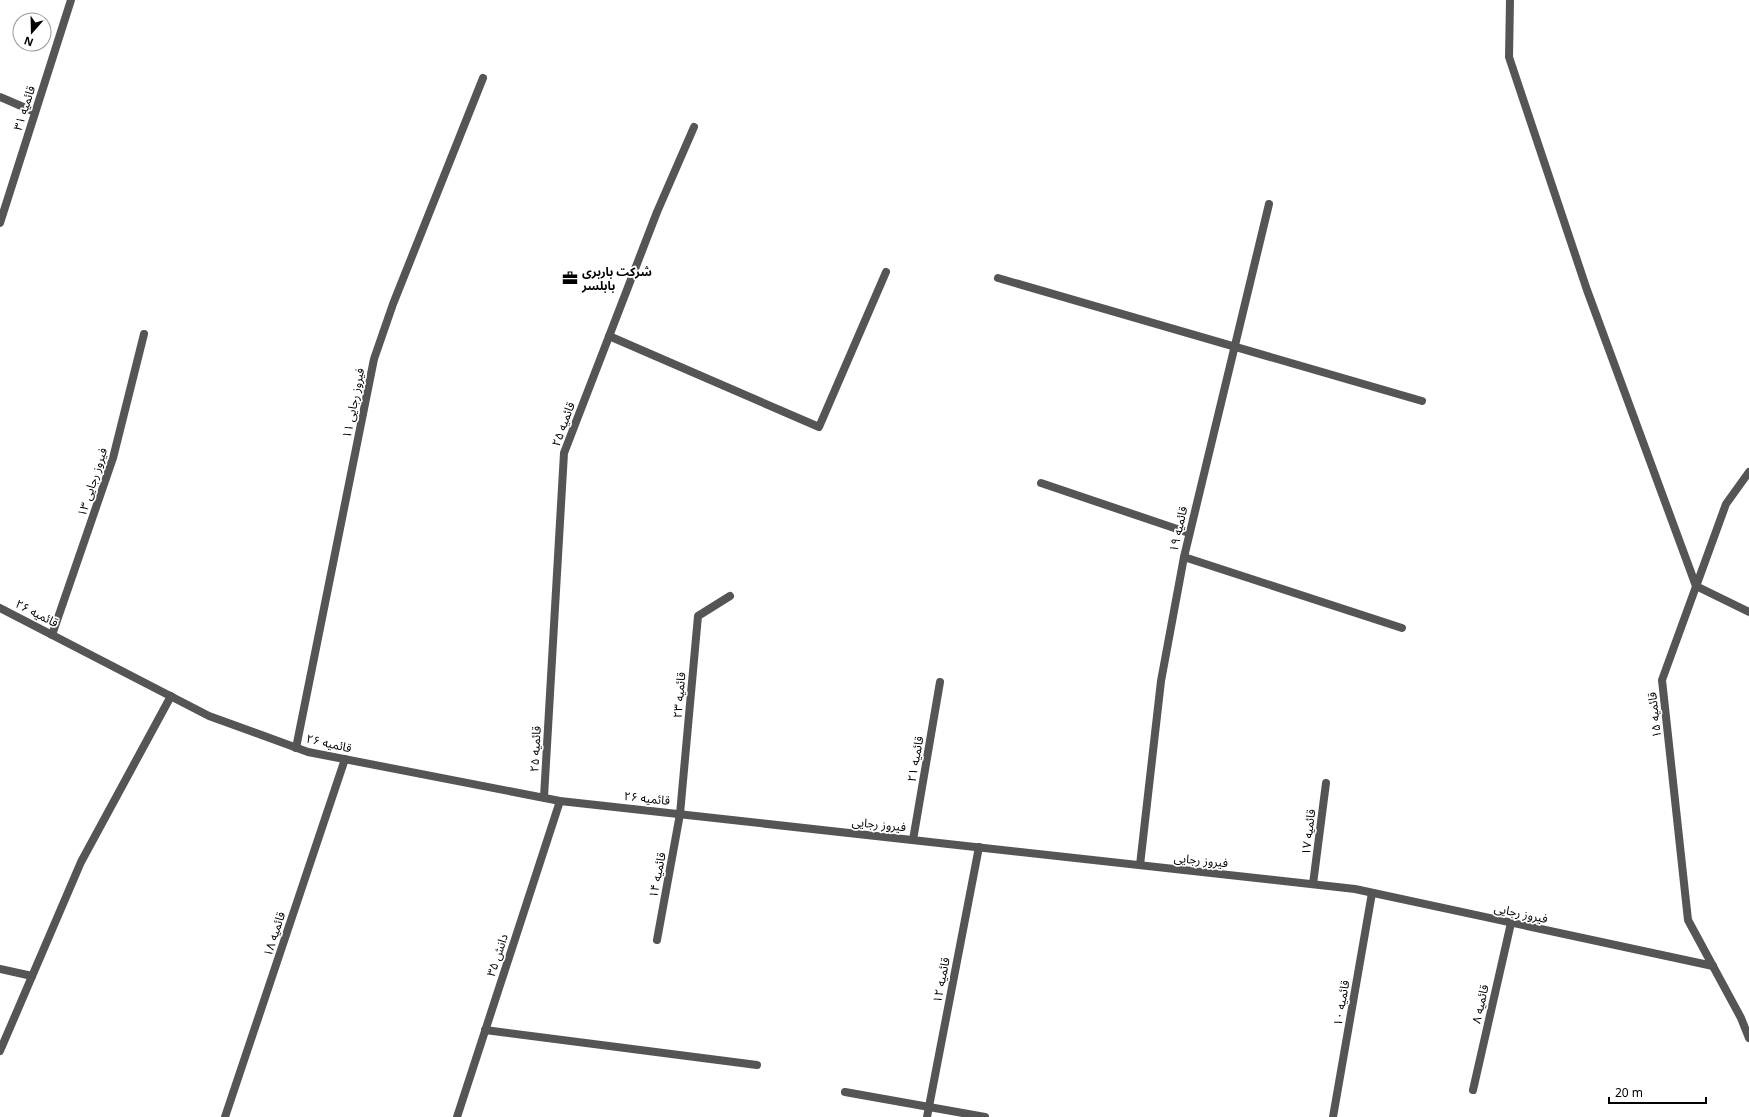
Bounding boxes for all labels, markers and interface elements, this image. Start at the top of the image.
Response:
north arrow [12,12,52,52]
text: N [22,33,35,50]
street label: قائمیه ۳۱ [9,83,39,133]
place label: شرکت باربری بابلسر [581,263,652,294]
office icon: شرکت باربری بابلسر [561,269,579,287]
street label: فیروز رجایی ۱۱ [338,366,368,440]
street label: قائمیه ۲۵ [547,399,579,449]
street label: فیروز رجایی ۱۳ [73,445,111,519]
street label: قائمیه ۱۹ [1165,505,1191,553]
street label: قائمیه ۲۶ [13,595,61,631]
street label: قائمیه ۲۳ [669,671,689,719]
street label: قائمیه ۱۵ [1643,691,1665,739]
street label: قائمیه ۲۵ [525,725,545,773]
street label: قائمیه ۲۶ [305,730,353,756]
street label: قائمیه ۲۱ [903,735,927,783]
street label: قائمیه ۲۶ [623,787,671,809]
street label: قائمیه ۱۷ [1297,808,1319,856]
street label: فیروز رجایی [851,813,907,835]
street label: فیروز رجایی [1173,849,1229,871]
street label: قائمیه ۱۴ [644,851,670,899]
street label: فیروز رجایی [1493,899,1549,927]
street label: قائمیه ۱۸ [259,909,289,959]
street label: دانش ۳۵ [482,931,512,978]
street label: قائمیه ۱۲ [928,956,954,1004]
street label: قائمیه ۱۰ [1329,979,1353,1027]
street label: قائمیه ۸ [1467,983,1493,1025]
scale bar [1609,1079,1706,1105]
text: 20 m [1615,1084,1643,1101]

